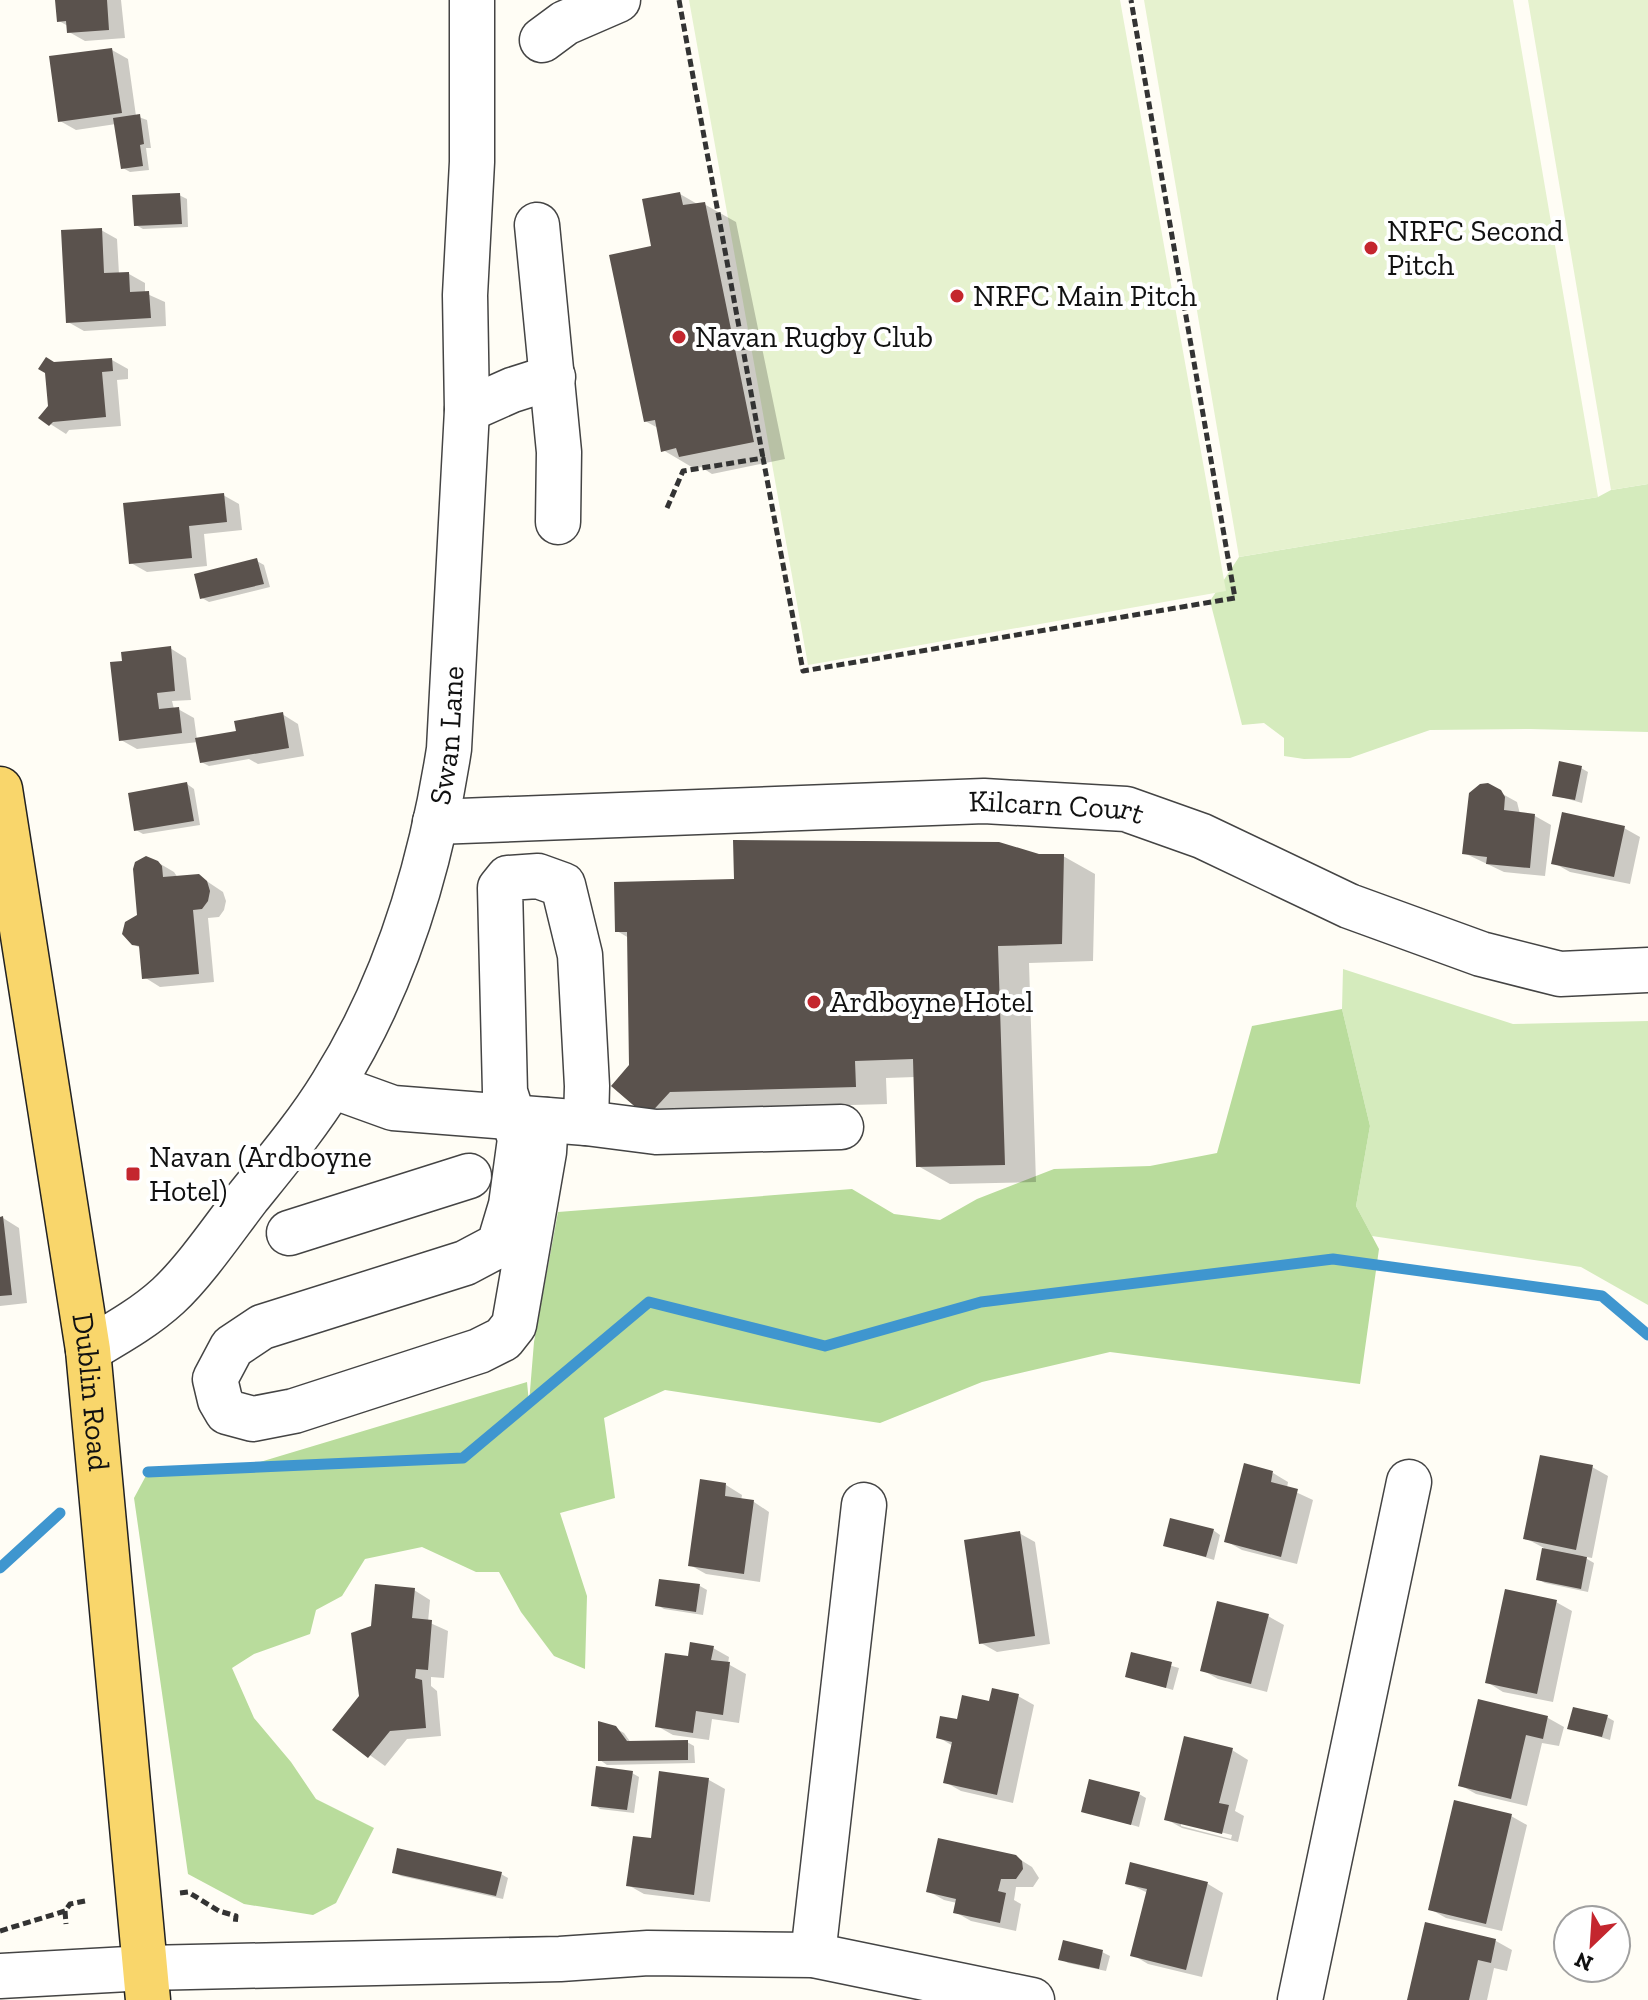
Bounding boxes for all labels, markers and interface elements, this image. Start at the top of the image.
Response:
place label: NRFC Second Pitch [1387,213,1564,283]
marker: NRFC Second Pitch [1362,239,1380,257]
place label: NRFC Main Pitch [973,278,1197,314]
marker: NRFC Main Pitch [948,287,966,305]
place label: Navan Rugby Club [695,319,933,355]
marker: Navan Rugby Club [670,328,688,346]
street label: Swan Lane [421,665,471,808]
street label: Kilcarn Court [968,783,1149,832]
place label: Ardboyne Hotel [830,984,1033,1020]
marker: Ardboyne Hotel [805,993,823,1011]
place label: Navan (Ardboyne Hotel) [149,1139,372,1209]
marker: Navan (Ardboyne Hotel) [124,1165,142,1183]
street label: Dublin Road [64,1310,117,1473]
north arrow [1552,1904,1632,1984]
text: N [1570,1946,1597,1977]

